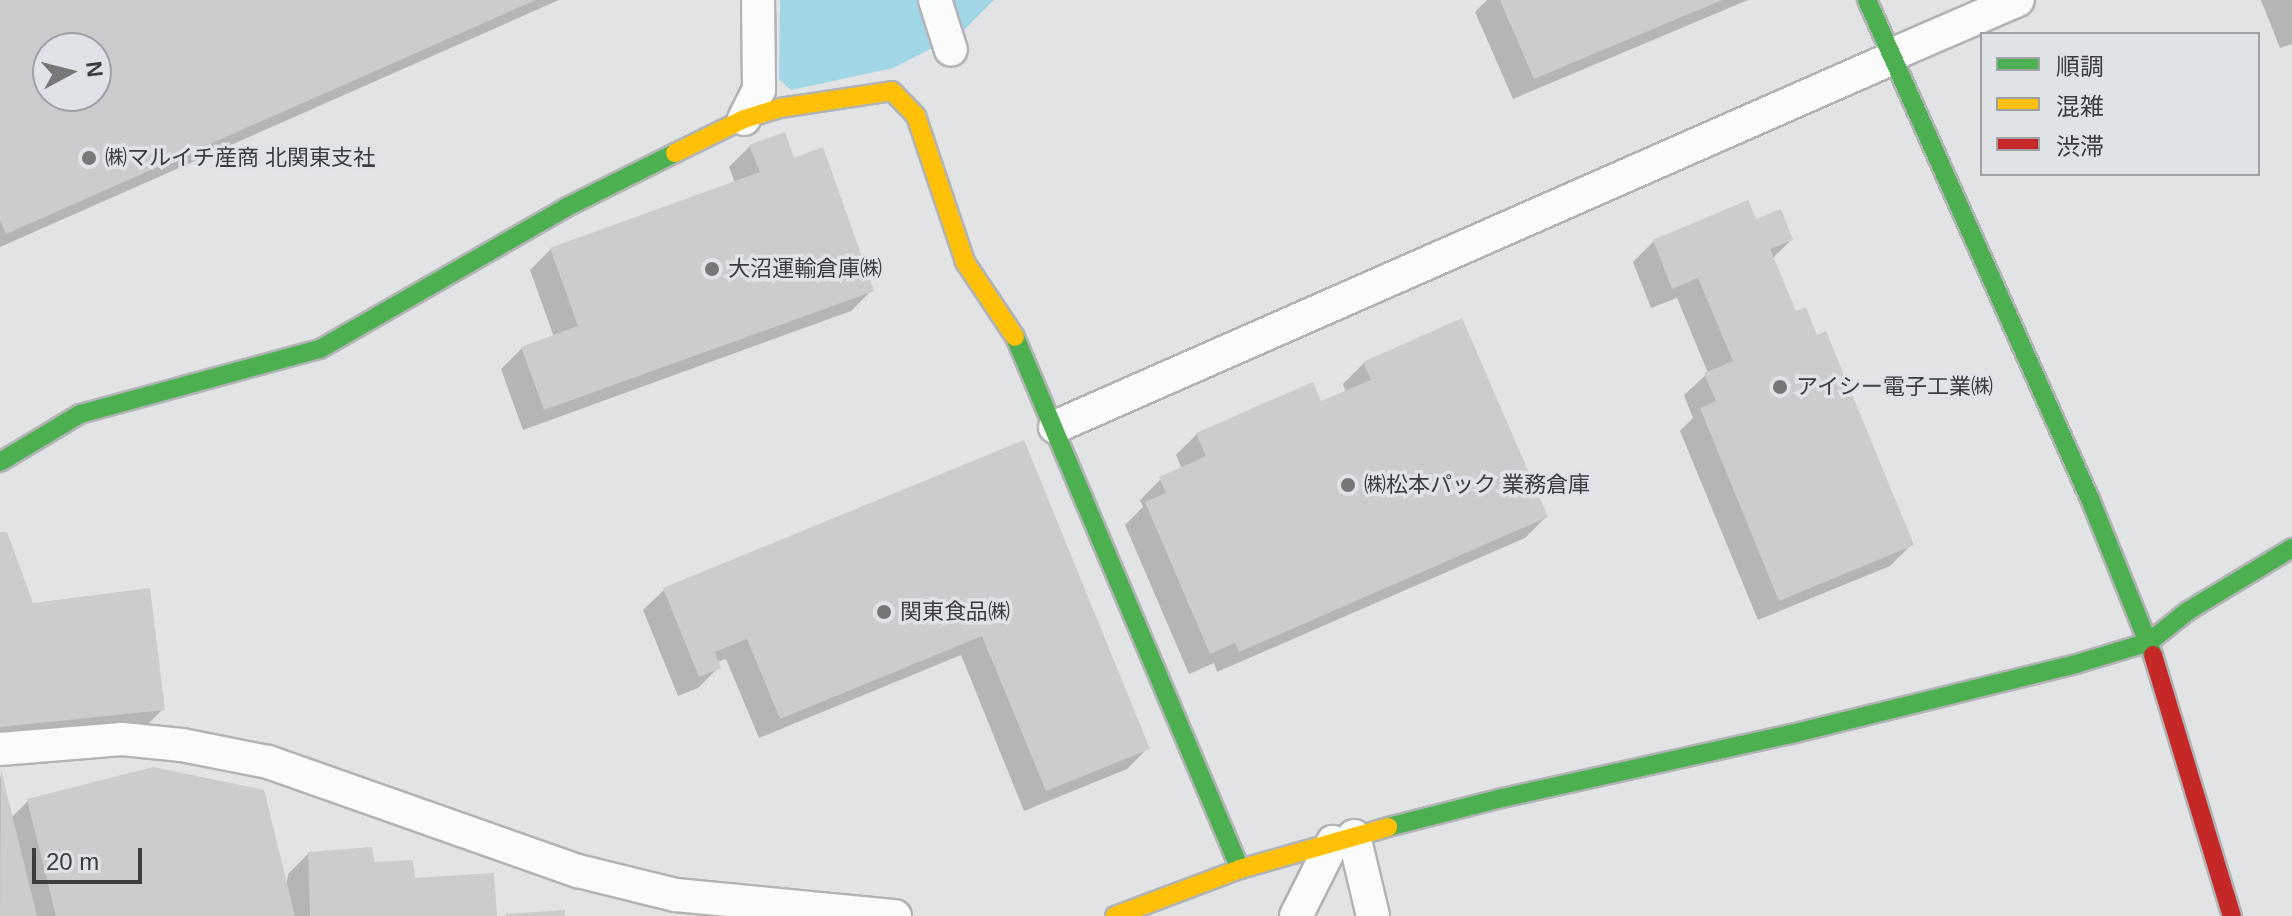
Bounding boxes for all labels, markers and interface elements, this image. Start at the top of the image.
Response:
north arrow [32,32,112,112]
legend [1980,32,2260,176]
text: 順調 [2056,53,2104,80]
text: N [81,60,108,79]
text: 混雑 [2056,93,2104,120]
text: 渋滞 [2056,133,2104,160]
place label: ㈱マルイチ産商 北関東支社 [105,145,375,171]
marker: ㈱マルイチ産商 北関東支社 [80,149,98,167]
place label: 大沼運輸倉庫㈱ [728,256,882,282]
marker: 大沼運輸倉庫㈱ [703,260,721,278]
place label: アイシー電子工業㈱ [1796,374,1994,400]
marker: アイシー電子工業㈱ [1771,378,1789,396]
place label: ㈱松本パック 業務倉庫 [1364,472,1590,498]
marker: ㈱松本パック 業務倉庫 [1339,476,1357,494]
place label: 関東食品㈱ [900,599,1010,625]
marker: 関東食品㈱ [875,603,893,621]
scale bar [36,832,146,882]
text: 20 m [46,848,99,875]

